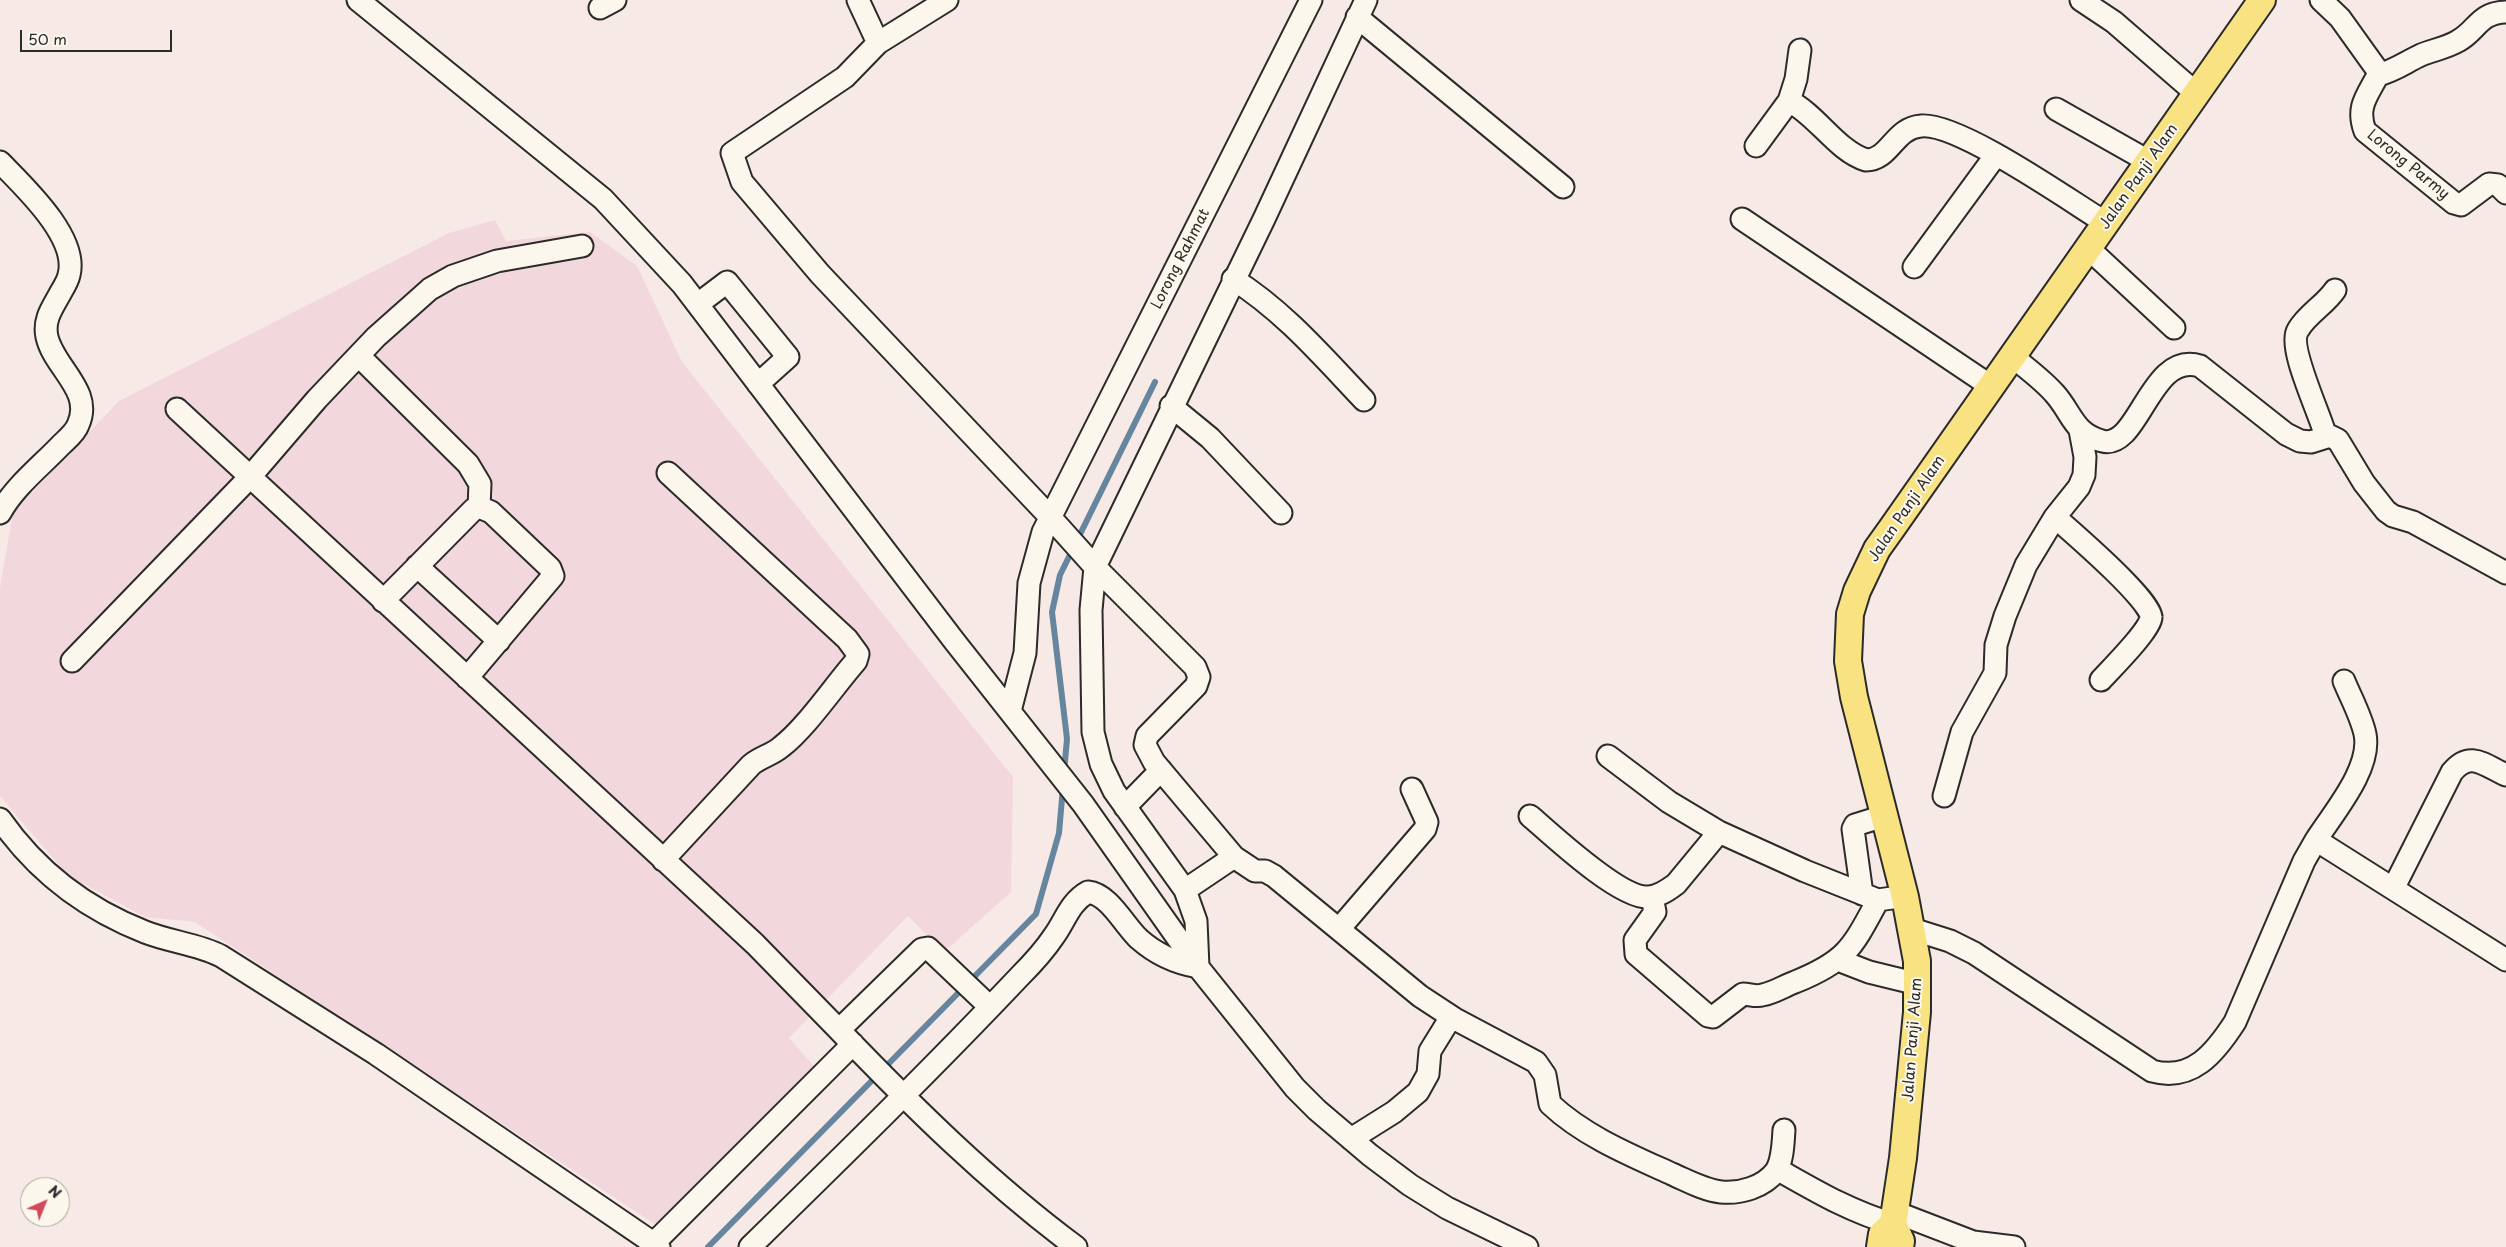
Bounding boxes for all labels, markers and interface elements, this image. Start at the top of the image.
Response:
scale bar [22,20,175,52]
text: 50 m [28,27,67,50]
street label: Jalan Panji Alam [2096,121,2182,233]
street label: Lorong Parmy [2363,126,2453,204]
street label: Lorong Rahmat [1148,206,1214,312]
street label: Jalan Panji Alam [1865,452,1949,566]
street label: Jalan Panji Alam [1900,977,1926,1103]
north arrow [20,1177,70,1227]
text: N [44,1180,66,1203]

